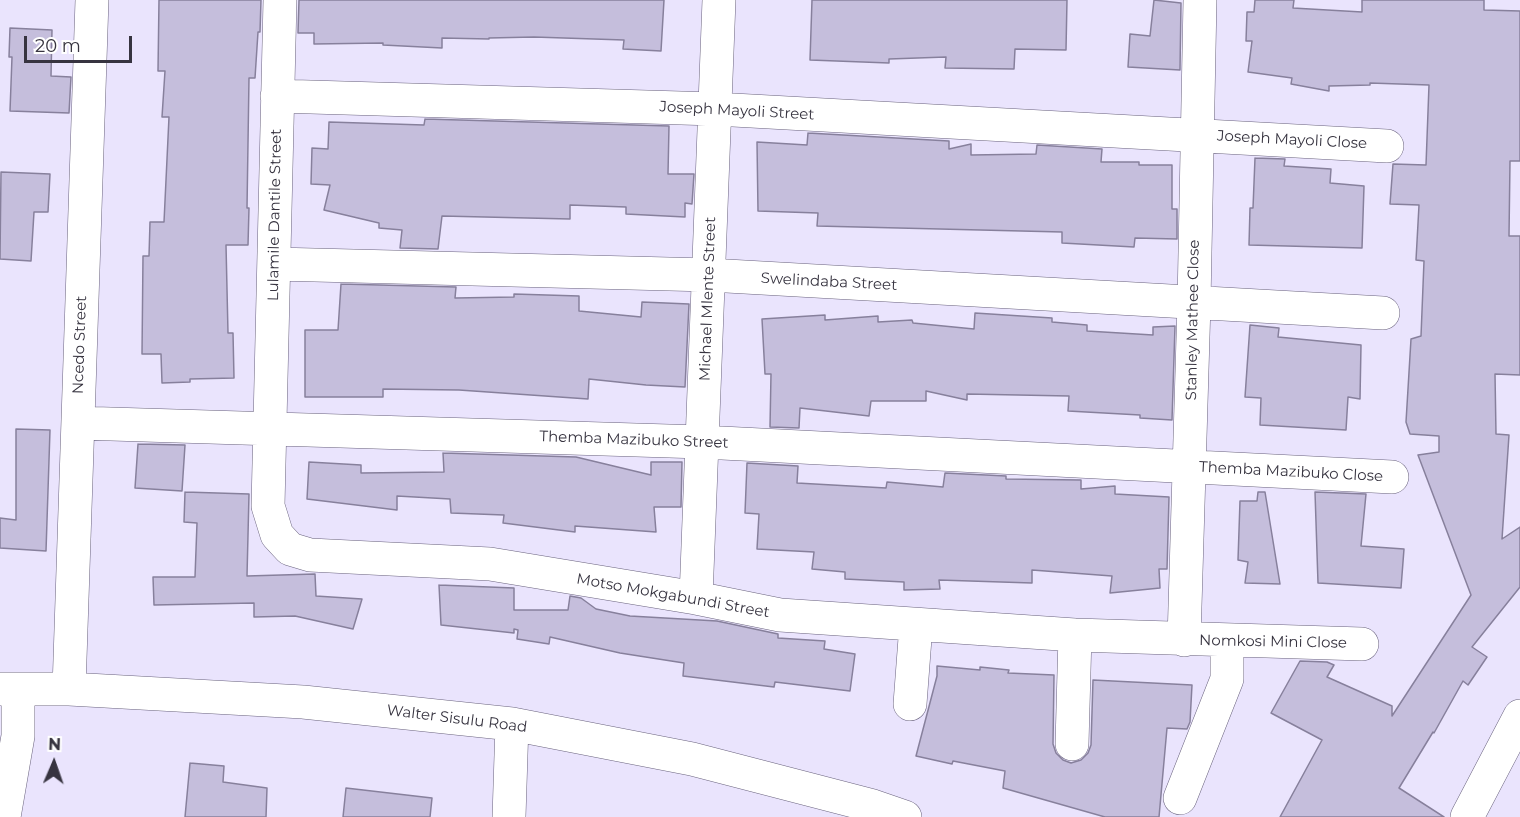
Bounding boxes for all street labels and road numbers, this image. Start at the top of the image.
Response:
street label: Joseph Mayoli Street [659,98,815,124]
street label: Joseph Mayoli Close [1217,127,1367,153]
street label: Lulamile Dantile Street [264,129,286,301]
street label: Michael Mlente Street [696,217,720,381]
street label: Stanley Mathee Close [1183,239,1203,401]
street label: Swelindaba Street [760,269,898,295]
street label: Ncedo Street [69,296,91,394]
street label: Themba Mazibuko Street [539,428,729,452]
street label: Themba Mazibuko Close [1199,458,1383,486]
street label: Motso Mokgabundi Street [575,570,771,622]
street label: Nomkosi Mini Close [1199,632,1347,652]
street label: Walter Sisulu Road [386,701,528,737]

